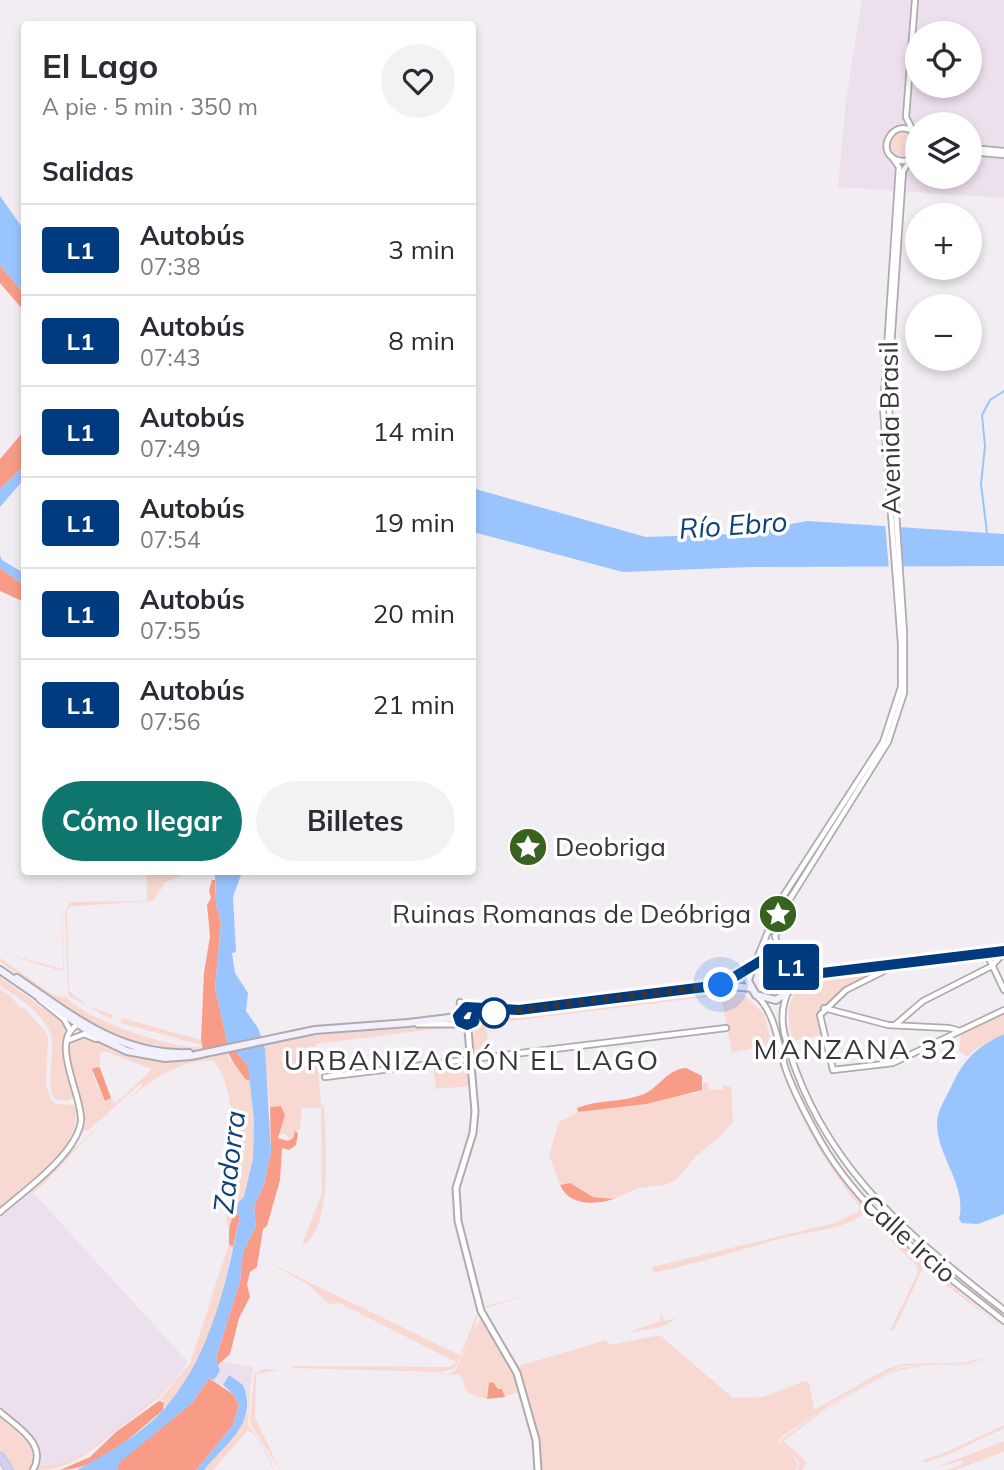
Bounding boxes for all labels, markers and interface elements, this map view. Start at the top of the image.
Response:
map controls [905,21,982,371]
button: locate [905,21,982,98]
button: heart [381,44,455,118]
text: El Lago [42,45,158,86]
text: A pie · 5 min · 350 m [42,92,258,121]
button: layers [905,112,982,189]
text: Salidas [42,155,134,188]
button: + [905,203,982,280]
text: Autobús [140,219,245,252]
text: 3 min [388,233,455,266]
text: L1 [67,235,94,265]
text: 07:38 [140,252,200,281]
button: − [905,294,982,371]
text: Autobús [140,310,245,343]
text: 8 min [388,324,455,357]
text: L1 [67,326,94,356]
street label: Avenida Brasil [871,341,908,515]
text: 07:43 [140,343,200,372]
text: Autobús [140,401,245,434]
text: 14 min [373,415,455,448]
text: L1 [67,417,94,447]
text: 07:49 [140,434,200,463]
text: Autobús [140,492,245,525]
water label: Río Ebro [678,503,788,546]
text: 19 min [373,506,455,539]
text: L1 [67,508,94,538]
text: 07:54 [140,525,200,554]
text: Autobús [140,583,245,616]
text: 20 min [373,597,455,630]
text: L1 [67,599,94,629]
text: 07:55 [140,616,200,645]
text: Autobús [140,674,245,707]
text: 21 min [373,688,455,721]
text: L1 [67,690,94,720]
text: 07:56 [140,707,200,736]
button: Cómo llegar [42,781,242,861]
button: Billetes [256,781,455,861]
place icon: Deobriga [507,826,549,868]
place label: Deobriga [555,830,666,863]
place icon: Ruinas Romanas de Deóbriga [757,893,799,935]
place label: Ruinas Romanas de Deóbriga [392,897,751,930]
line badge: L1 [760,944,822,990]
text: L1 [777,952,805,982]
your location [703,967,738,1002]
unlabelled marker [479,998,509,1028]
district label: MANZANA 32 [754,1031,958,1066]
district label: URBANIZACIÓN EL LAGO [284,1042,660,1077]
water label: Zadorra [205,1109,252,1215]
street label: Calle Ircio [855,1187,964,1290]

